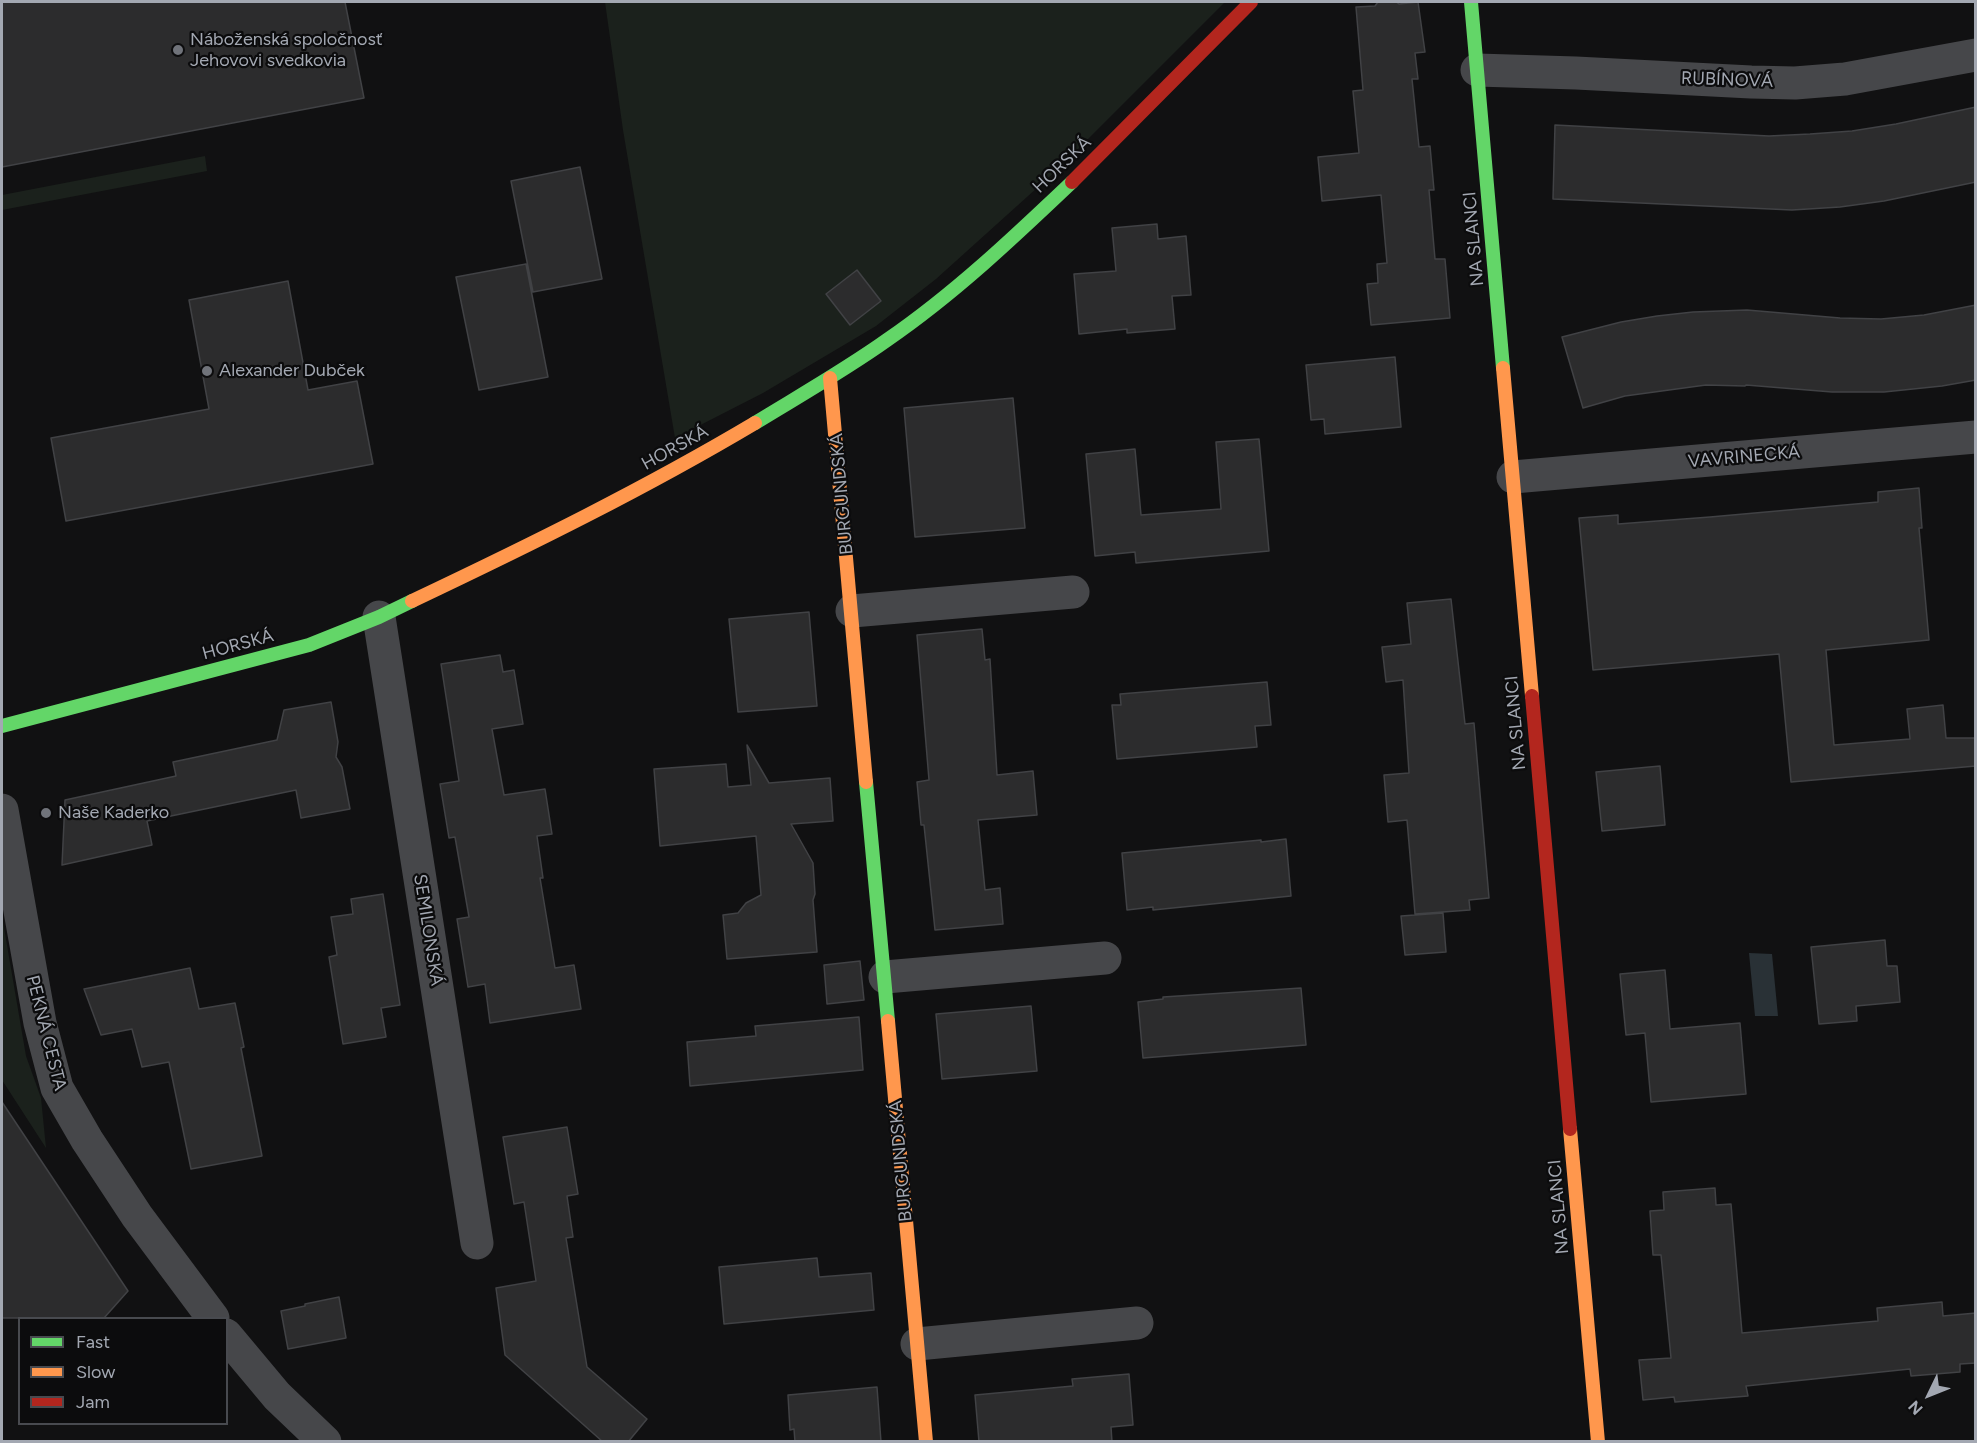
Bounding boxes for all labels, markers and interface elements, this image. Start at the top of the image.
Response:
place label: Náboženská spoločnosť Jehovovi svedkovia [190,29,383,72]
marker: Náboženská spoločnosť Jehovovi svedkovia [171,43,185,57]
street label: RUBÍNOVÁ [1681,68,1773,92]
street label: HORSKÁ [1028,132,1096,198]
street label: NA SLANCI [1459,191,1489,287]
place label: Alexander Dubček [219,360,365,382]
marker: Alexander Dubček [200,364,214,378]
street label: HORSKÁ [638,421,712,475]
street label: BURGUNDSKÁ [826,432,858,556]
street label: VAVRINECKÁ [1687,441,1801,473]
street label: HORSKÁ [200,625,276,665]
street label: NA SLANCI [1501,675,1531,771]
place label: Naše Kaderko [58,802,169,824]
marker: Naše Kaderko [39,806,53,820]
street label: SEMILONSKÁ [408,873,448,987]
street label: PEKNÁ CESTA [21,973,71,1093]
street label: BURGUNDSKÁ [885,1099,917,1223]
street label: NA SLANCI [1544,1159,1574,1255]
legend [18,1317,228,1425]
text: Fast [76,1331,110,1353]
text: Slow [76,1361,115,1383]
north arrow [1899,1365,1959,1425]
text: Jam [76,1391,110,1413]
text: N [1904,1397,1927,1419]

